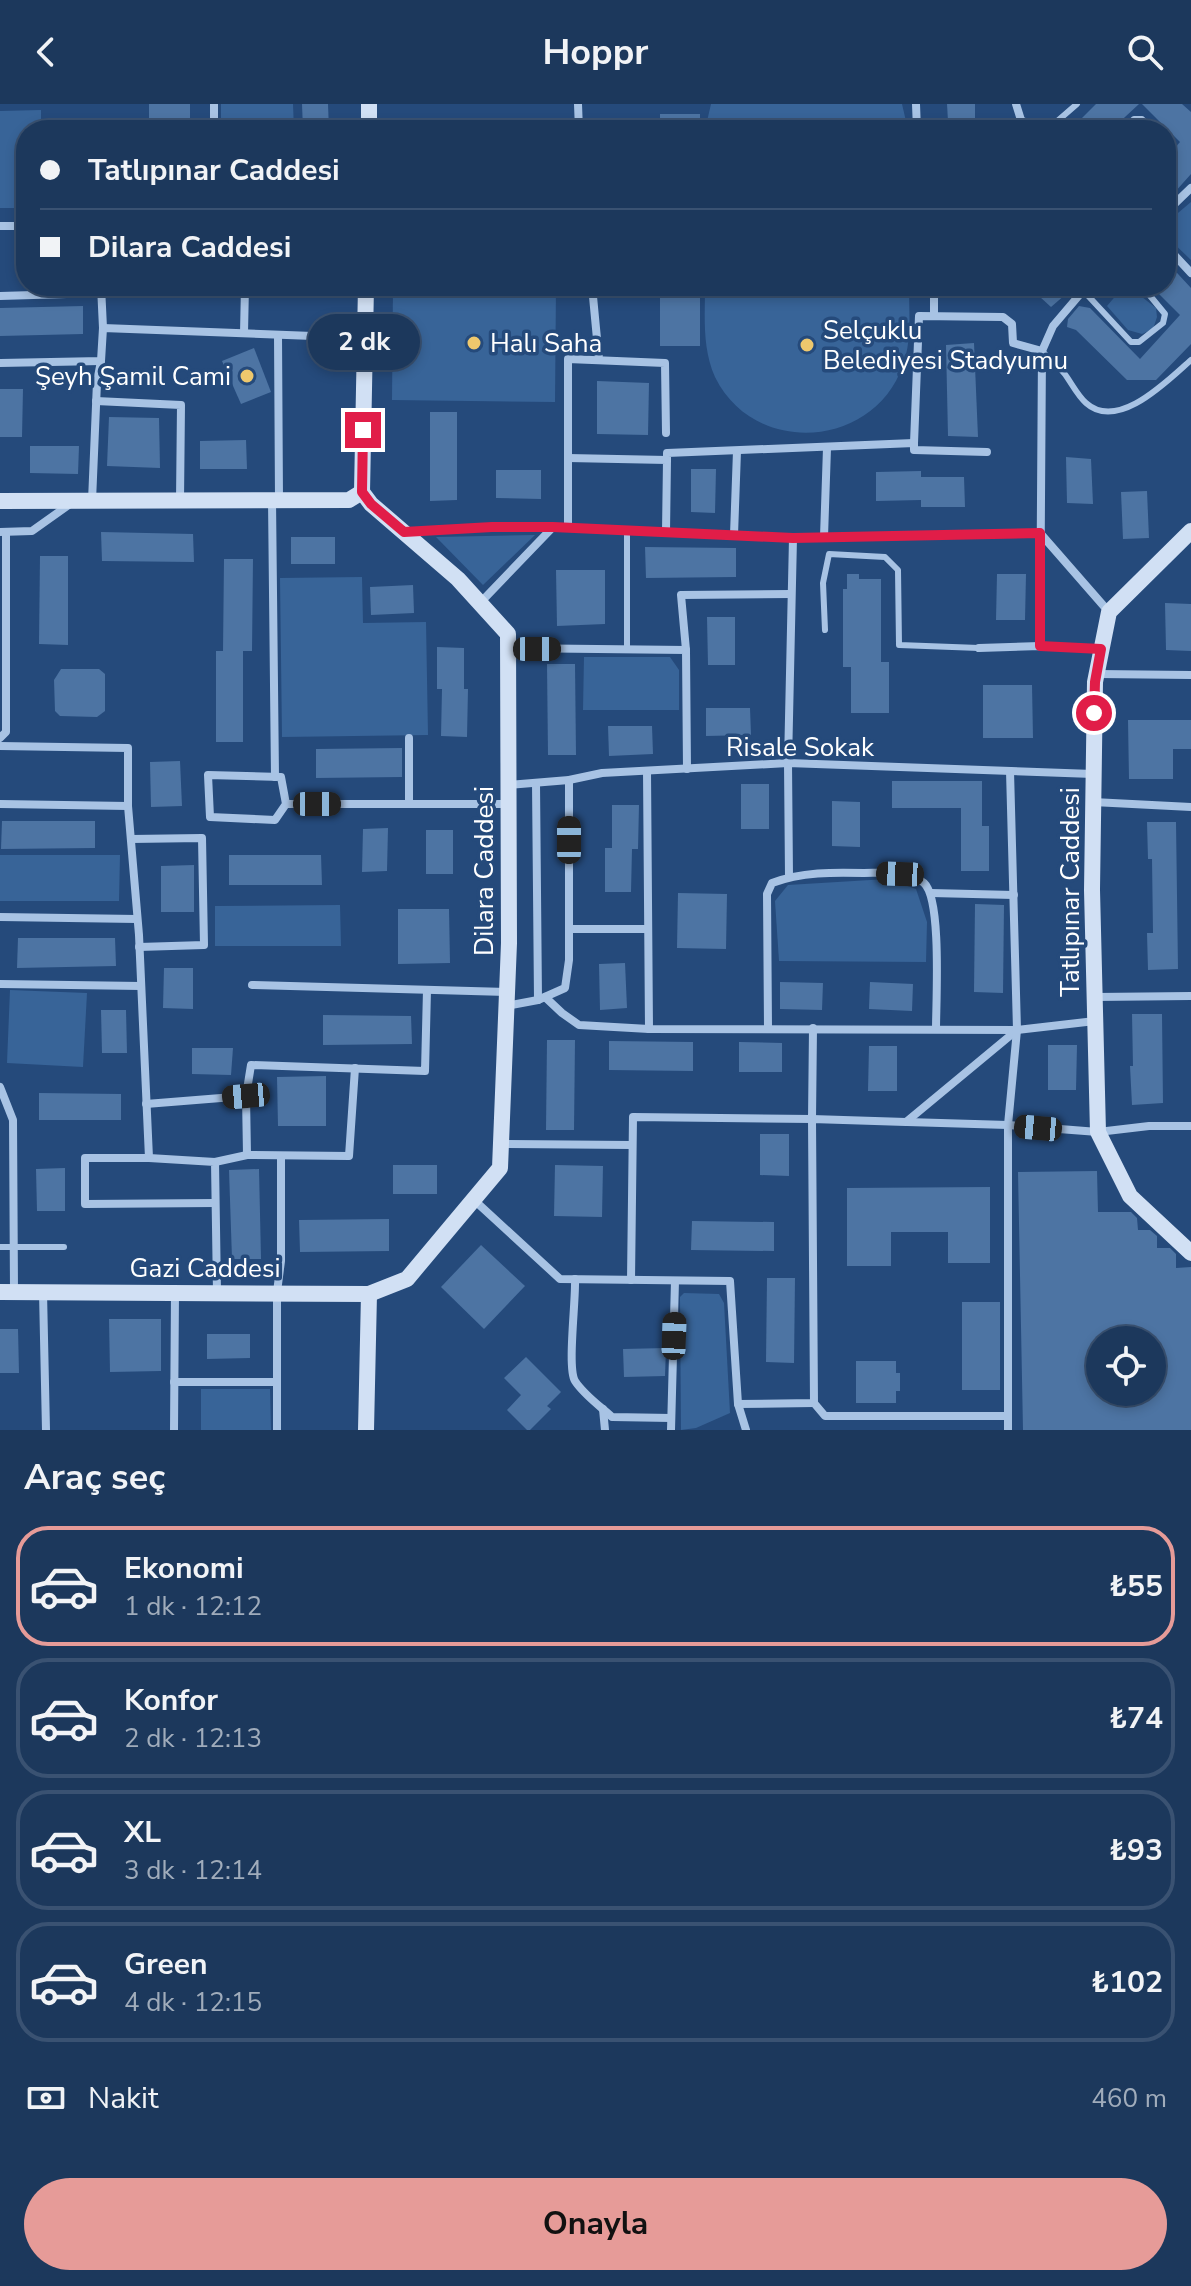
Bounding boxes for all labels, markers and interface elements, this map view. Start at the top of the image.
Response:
text: Hoppr [543,28,648,77]
icon: back [24,30,68,74]
icon: search [1123,30,1167,74]
text: Tatlıpınar Caddesi [88,150,340,191]
text: Dilara Caddesi [88,227,291,268]
place label: Selçuklu Belediyesi Stadyumu [823,313,1068,378]
callout: 2 dk [307,314,419,370]
text: 2 dk [338,324,390,359]
place label: Halı Saha [490,326,602,361]
marker: Halı Saha [465,334,483,352]
marker: Selçuklu Belediyesi Stadyumu [798,336,816,354]
place label: Şeyh Şamil Cami [35,359,231,394]
marker: Şeyh Şamil Cami [238,367,256,385]
route end [345,412,381,448]
car [513,637,561,661]
route start [1076,695,1112,731]
street label: Risale Sokak [726,730,875,765]
street label: Dilara Caddesi [467,786,502,956]
street label: Tatlıpınar Caddesi [1053,787,1088,997]
car [293,792,341,816]
car [557,816,581,864]
car [876,861,924,887]
car [221,1082,271,1110]
car [1013,1114,1063,1142]
street label: Gazi Caddesi [130,1251,280,1286]
car [661,1312,687,1360]
map controls [1086,1326,1166,1406]
button: locate [1086,1326,1166,1406]
text: Araç seç [24,1453,165,1502]
text: Ekonomi [124,1548,244,1589]
icon: car [28,1550,100,1622]
text: ₺55 [1109,1566,1163,1607]
text: 1 dk · 12:12 [124,1589,262,1624]
text: Konfor [124,1680,218,1721]
icon: car [28,1682,100,1754]
text: ₺74 [1109,1698,1163,1739]
text: 2 dk · 12:13 [124,1721,262,1756]
text: XL [124,1812,161,1853]
icon: car [28,1814,100,1886]
text: ₺93 [1109,1830,1163,1871]
text: 3 dk · 12:14 [124,1853,262,1888]
text: Green [124,1944,208,1985]
icon: car [28,1946,100,2018]
text: ₺102 [1091,1962,1163,2003]
text: 4 dk · 12:15 [124,1985,262,2020]
icon: cash [24,2076,68,2120]
text: Nakit [88,2078,159,2119]
text: 460 m [1091,2081,1167,2116]
button: Onayla [24,2178,1167,2270]

